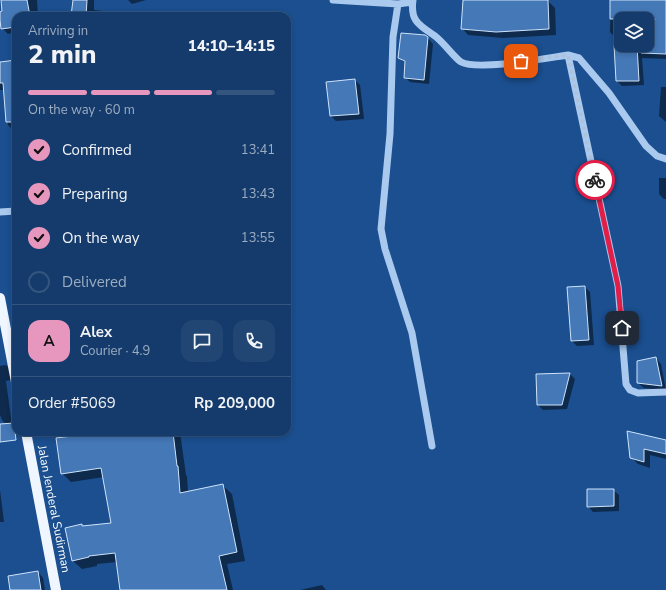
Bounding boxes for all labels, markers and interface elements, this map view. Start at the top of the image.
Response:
map controls [614,12,654,52]
button: layers [614,12,654,52]
text: Arriving in [28,22,88,40]
text: 14:10–14:15 [188,36,275,56]
text: 2 min [28,37,96,72]
pin [504,44,538,78]
icon: bag [510,50,532,72]
text: On the way · 60 m [28,101,135,119]
icon: check [28,139,50,161]
text: Confirmed [62,140,132,160]
text: 13:41 [241,141,275,159]
courier [575,160,615,200]
icon: bike [584,169,606,191]
icon: check [28,183,50,205]
text: Preparing [62,184,127,204]
text: 13:43 [241,185,275,203]
icon: check [28,227,50,249]
text: On the way [62,228,140,248]
text: 13:55 [241,229,275,247]
text: Delivered [62,272,127,292]
pin [605,311,639,345]
icon: home [611,317,633,339]
button: chat [181,320,223,362]
button: phone [233,320,275,362]
text: Alex [80,322,112,342]
text: A [43,331,55,351]
text: Courier · 4.9 [80,342,150,360]
text: Order #5069 [28,393,116,413]
text: Rp 209,000 [194,393,275,413]
street label: Jalan Jenderal Sudirman [34,443,74,574]

